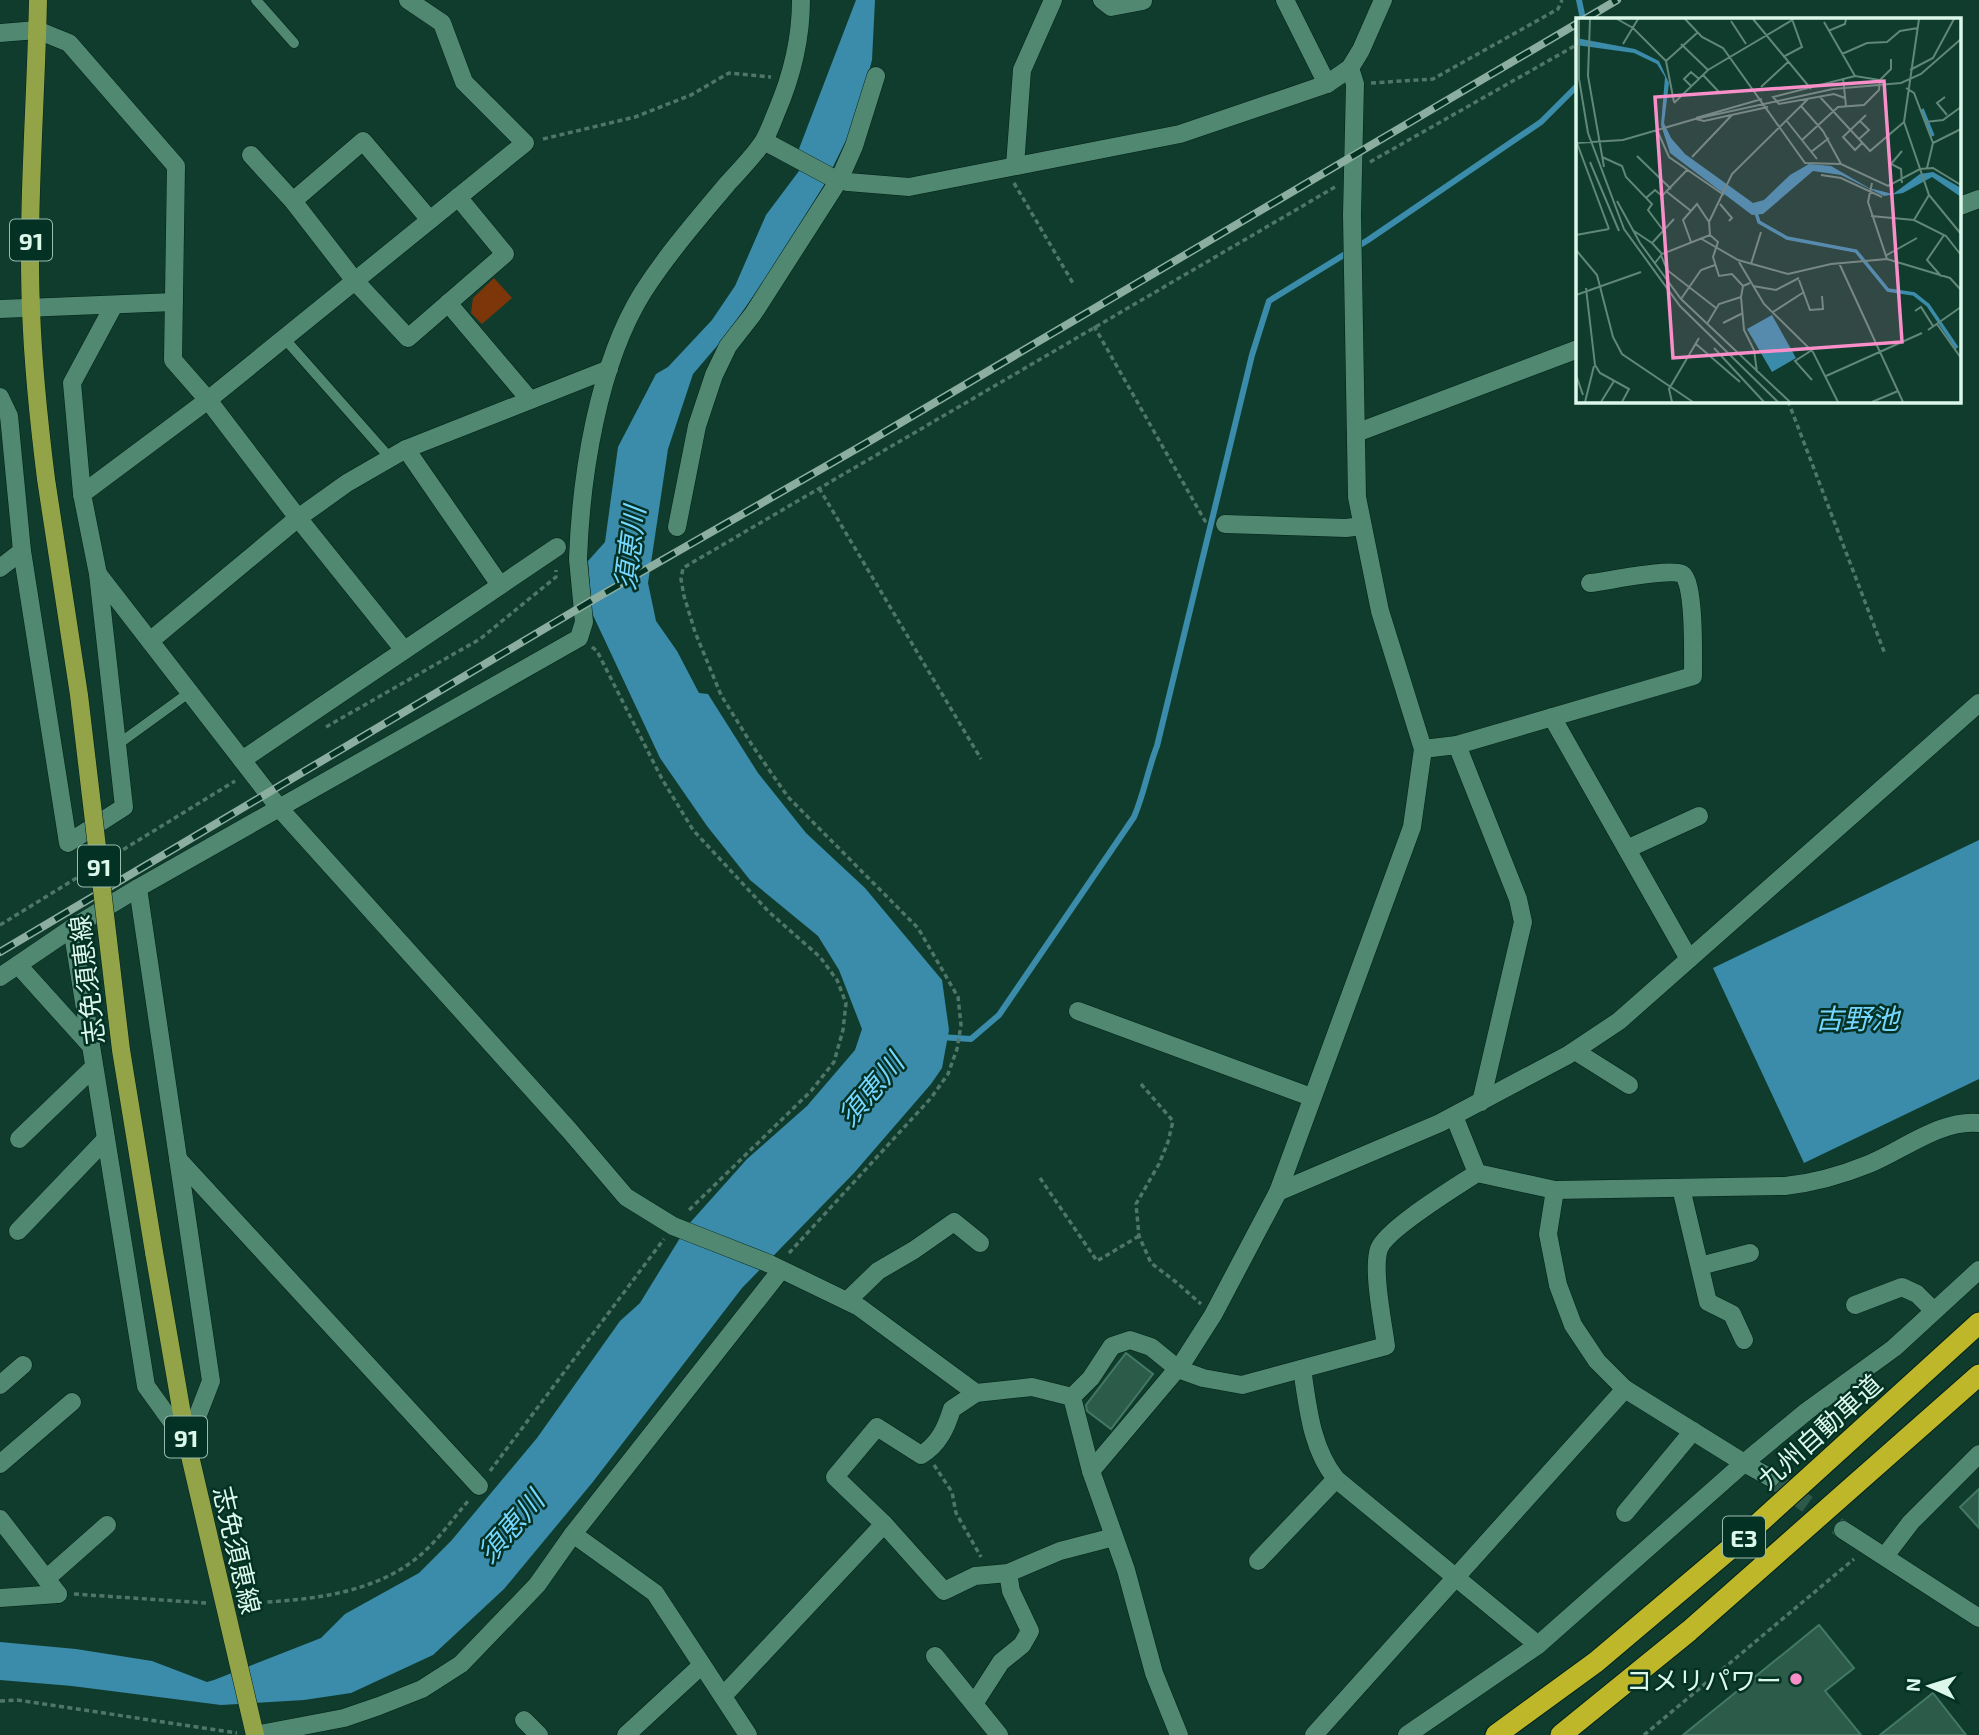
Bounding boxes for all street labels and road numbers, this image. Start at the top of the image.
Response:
road number: 91 [10,220,52,260]
road number: 91 [78,846,120,886]
street label: 志免須恵線 [63,914,109,1046]
street label: 九州自動車道 [1751,1367,1887,1495]
road number: 91 [165,1416,207,1457]
street label: 志免須恵線 [208,1483,268,1617]
road number: E3 [1723,1517,1765,1558]

